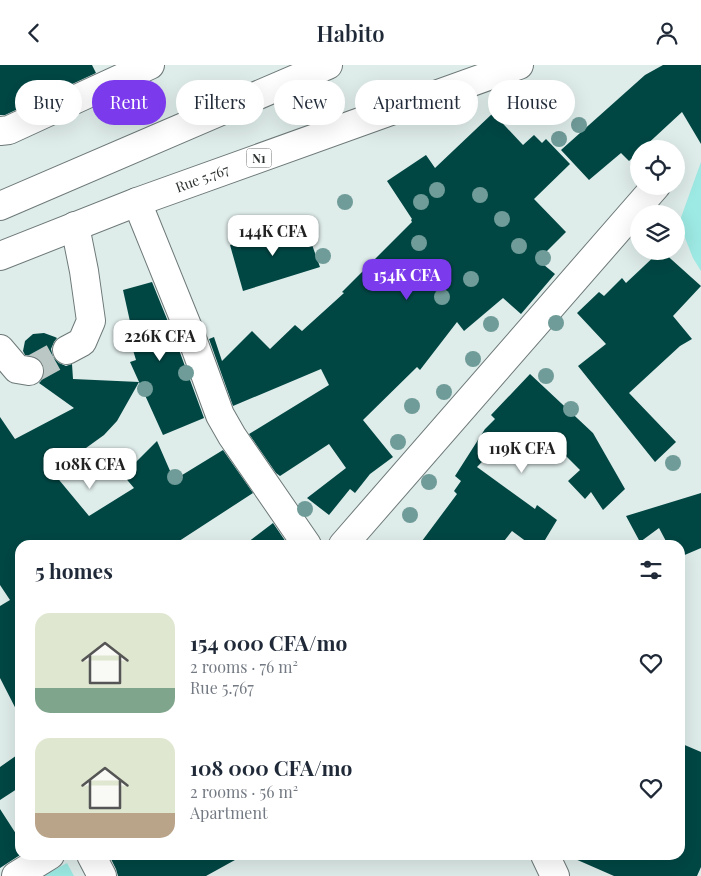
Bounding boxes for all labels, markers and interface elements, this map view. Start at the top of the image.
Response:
text: Habito [317,18,384,48]
icon: back [20,19,48,47]
icon: person [653,19,681,47]
chip: Buy [15,80,82,125]
chip: Rent [92,80,166,125]
chip: Filters [176,80,264,125]
chip: New [274,80,345,125]
chip: Apartment [355,80,478,125]
chip: House [488,80,575,125]
map controls [630,140,685,260]
button: locate [630,140,685,195]
road number: N1 [246,149,272,167]
street label: Rue 5.767 [173,159,232,196]
button: layers [630,205,685,260]
pin: 144K CFA [221,215,325,257]
text: 144K CFA [239,220,307,241]
pin: 154K CFA [355,259,459,301]
text: 154K CFA [373,264,441,285]
pin: 226K CFA [108,319,212,362]
text: 226K CFA [124,325,196,346]
pin: 119K CFA [470,431,574,474]
text: 119K CFA [489,437,555,458]
pin: 108K CFA [38,447,142,490]
text: 108K CFA [55,453,125,474]
text: 5 homes [35,556,113,584]
icon: filters [637,556,665,584]
text: 154 000 CFA/mo [190,628,347,656]
icon: home [75,633,135,693]
icon: heart [637,649,665,677]
text: 2 rooms · 76 m² [190,656,298,677]
text: Rue 5.767 [190,677,254,698]
text: 108 000 CFA/mo [190,753,353,781]
icon: home [75,758,135,818]
icon: heart [637,774,665,802]
text: 2 rooms · 56 m² [190,781,298,802]
text: Apartment [190,802,268,823]

